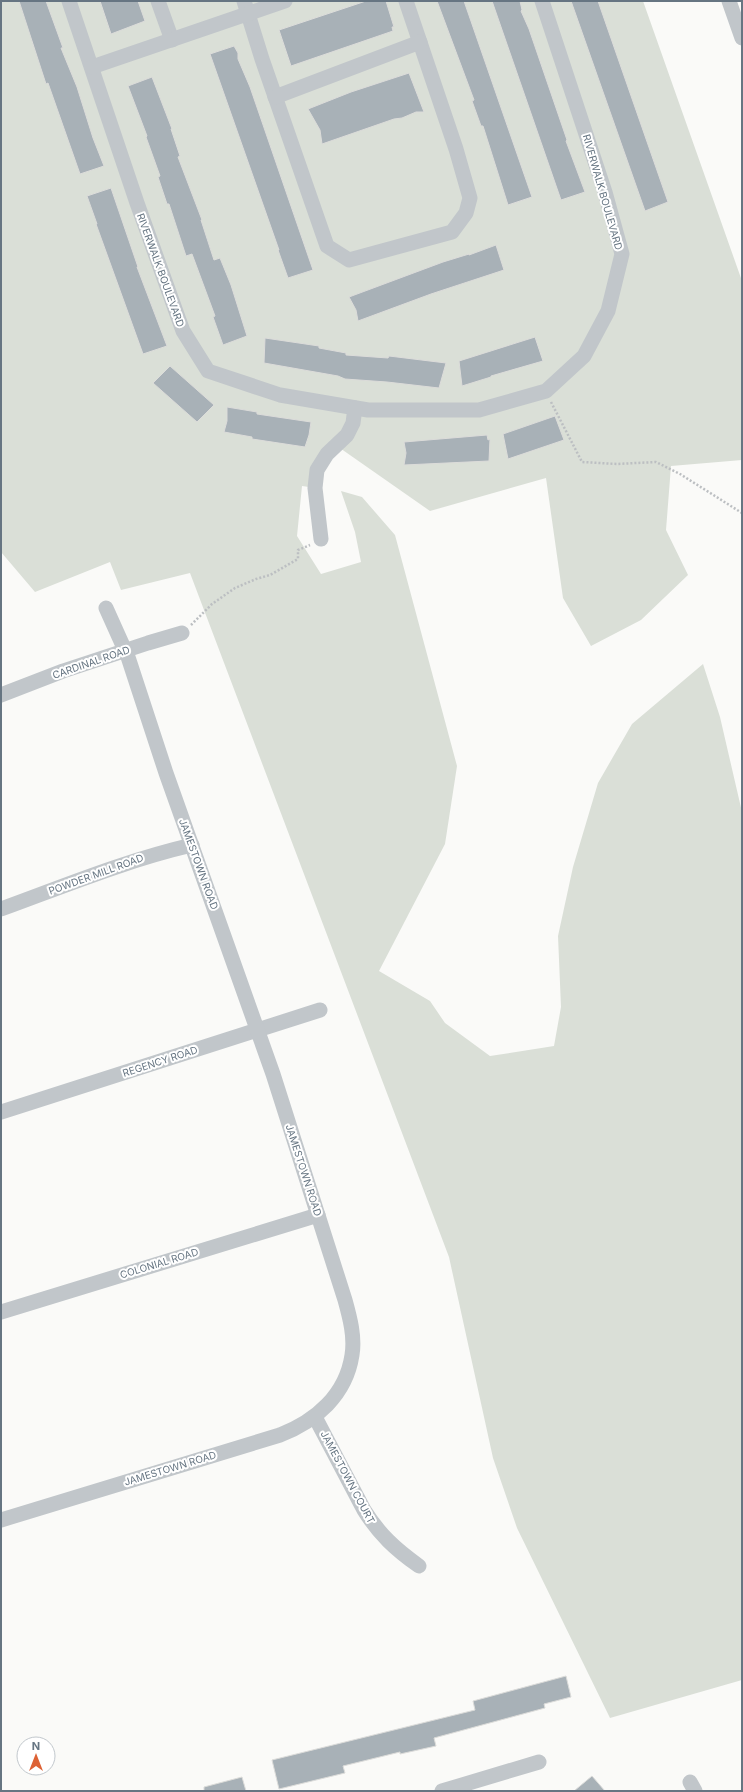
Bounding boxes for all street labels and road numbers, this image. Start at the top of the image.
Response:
street label: RIVERWALK BOULEVARD [581,133,625,251]
street label: RIVERWALK BOULEVARD [135,212,187,328]
street label: CARDINAL ROAD [51,643,131,681]
street label: JAMESTOWN ROAD [177,817,221,911]
street label: POWDER MILL ROAD [47,851,145,897]
street label: REGENCY ROAD [121,1043,199,1079]
street label: JAMESTOWN ROAD [284,1123,324,1217]
street label: COLONIAL ROAD [118,1245,200,1281]
street label: JAMESTOWN COURT [318,1429,378,1525]
street label: JAMESTOWN ROAD [122,1448,218,1488]

